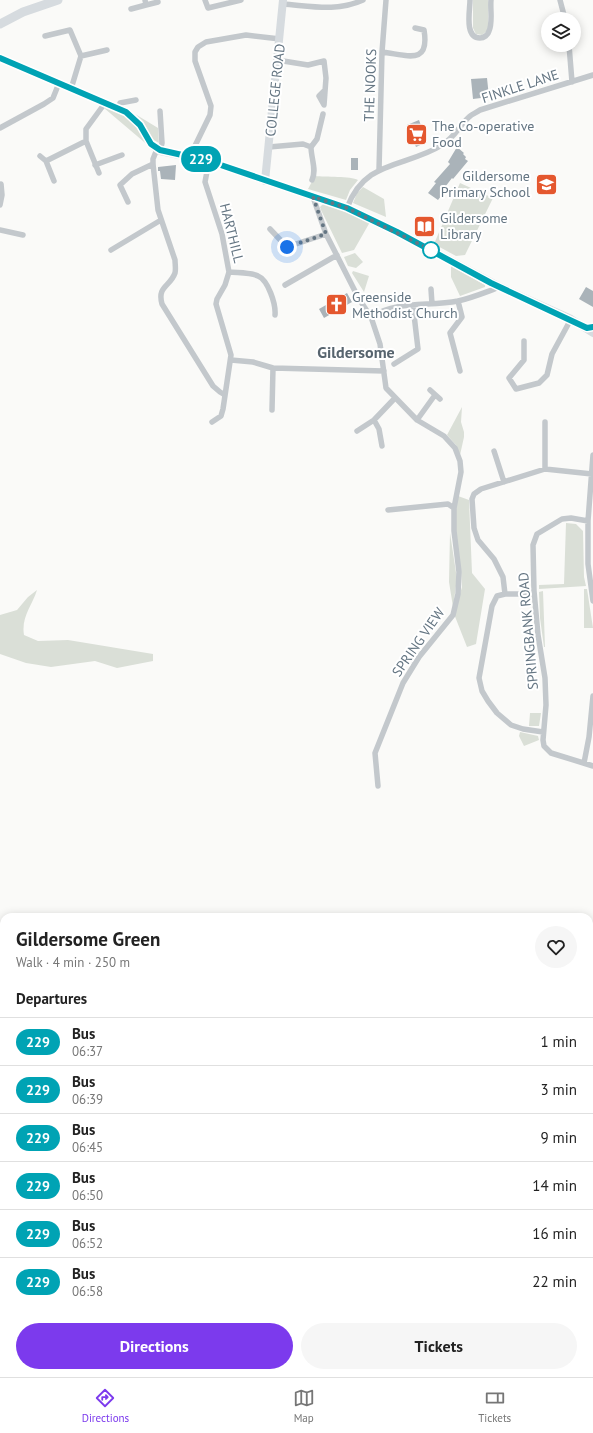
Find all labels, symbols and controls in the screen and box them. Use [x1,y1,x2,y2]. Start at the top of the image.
map controls [541,12,581,52]
button: layers [541,12,581,52]
street label: COLLEGE ROAD [261,43,289,137]
street label: THE NOOKS [360,48,380,122]
street label: FINKLE LANE [479,65,561,107]
place label: The Co-operative Food [432,117,534,151]
supermarket icon: The Co-operative Food [404,121,430,147]
line badge: 229 [178,146,224,172]
text: 229 [189,150,213,168]
place label: Gildersome Primary School [441,167,530,201]
school or university icon: Gildersome Primary School [533,171,559,197]
street label: HARTHILL [216,201,248,265]
place label: Gildersome Library [440,209,508,243]
library icon: Gildersome Library [411,213,437,239]
your location [277,237,297,257]
unlabelled marker [422,241,440,259]
place label: Greenside Methodist Church [352,288,458,322]
church icon: Greenside Methodist Church [323,292,349,318]
district label: Gildersome [317,342,395,362]
street label: SPRINGBANK ROAD [514,572,542,690]
street label: SPRING VIEW [388,604,449,680]
button: heart [535,926,577,968]
text: Gildersome Green [16,927,160,951]
text: Walk · 4 min · 250 m [16,954,130,971]
text: Departures [16,989,87,1008]
text: Bus [72,1024,95,1043]
text: 1 min [540,1032,577,1051]
text: 229 [26,1033,50,1051]
text: 06:37 [72,1043,103,1060]
text: Bus [72,1072,95,1091]
text: 3 min [540,1080,577,1099]
text: 229 [26,1081,50,1099]
text: 06:39 [72,1091,103,1108]
text: Bus [72,1120,95,1139]
text: 9 min [540,1128,577,1147]
text: 229 [26,1129,50,1147]
text: 06:45 [72,1139,103,1156]
text: Bus [72,1168,95,1187]
text: 14 min [532,1176,577,1195]
text: 229 [26,1177,50,1195]
text: 06:50 [72,1187,103,1204]
text: Bus [72,1216,95,1235]
text: 16 min [532,1224,577,1243]
text: 229 [26,1225,50,1243]
text: 06:52 [72,1235,103,1252]
text: Bus [72,1264,95,1283]
text: 22 min [532,1272,577,1291]
text: 229 [26,1273,50,1291]
text: 06:58 [72,1283,103,1300]
button: Directions [16,1323,293,1369]
button: Tickets [301,1323,577,1369]
tab: Directions [82,1387,129,1425]
tab: Map [293,1387,315,1425]
tab: Tickets [478,1387,511,1425]

